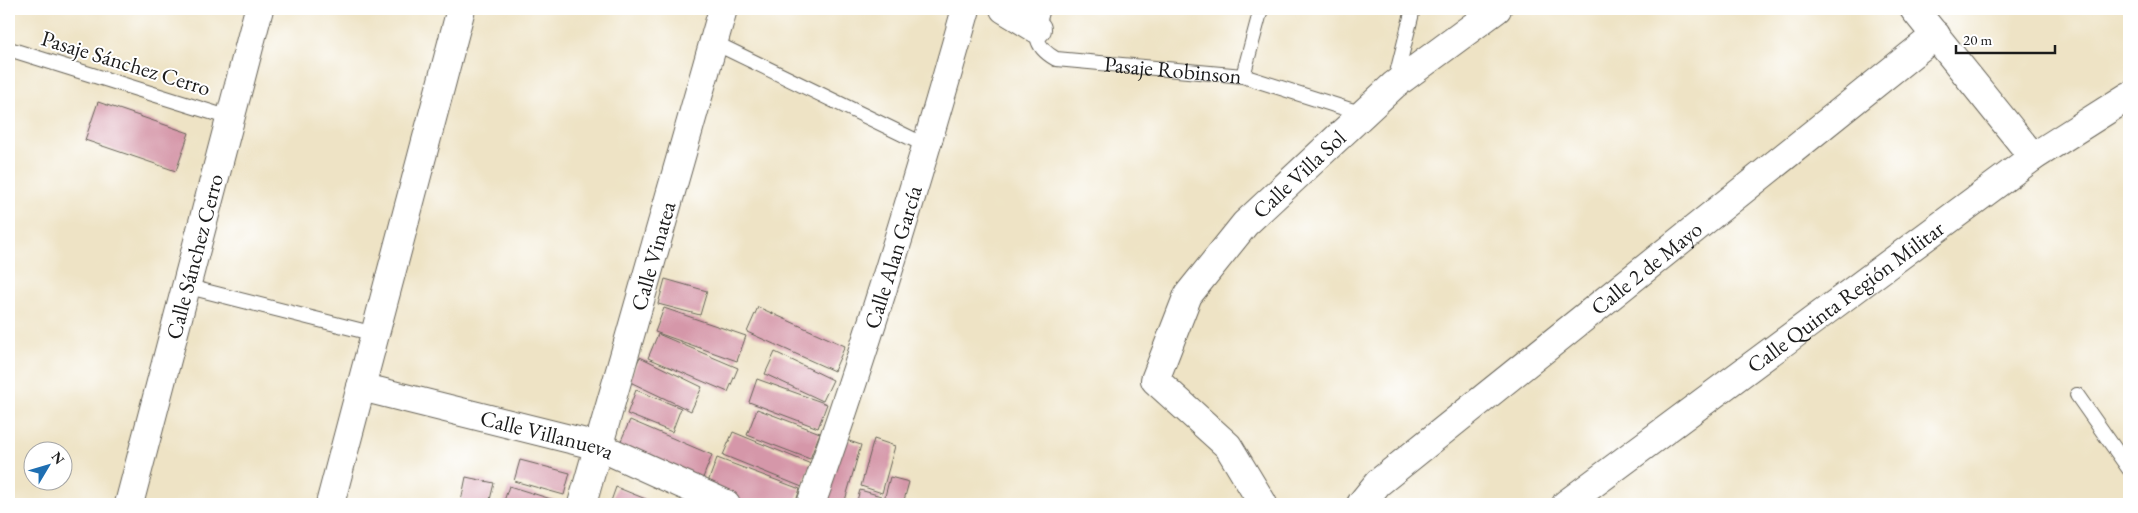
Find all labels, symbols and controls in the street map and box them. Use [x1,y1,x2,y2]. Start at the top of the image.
scale bar [1956,22,2054,54]
street label: Pasaje Sánchez Cerro [38,23,214,103]
text: 20 m [1963,30,1992,49]
street label: Pasaje Robinson [1103,49,1243,90]
street label: Calle Villa Sol [1246,123,1352,224]
street label: Calle Sánchez Cerro [158,170,230,342]
street label: Calle Alan García [857,182,928,332]
street label: Calle Vinatea [623,198,682,314]
street label: Calle Quinta Región Militar [1741,213,1950,379]
street label: Calle 2 de Mayo [1585,214,1708,321]
street label: Calle Villanueva [477,403,619,466]
north arrow [22,440,72,490]
text: N [48,448,69,469]

